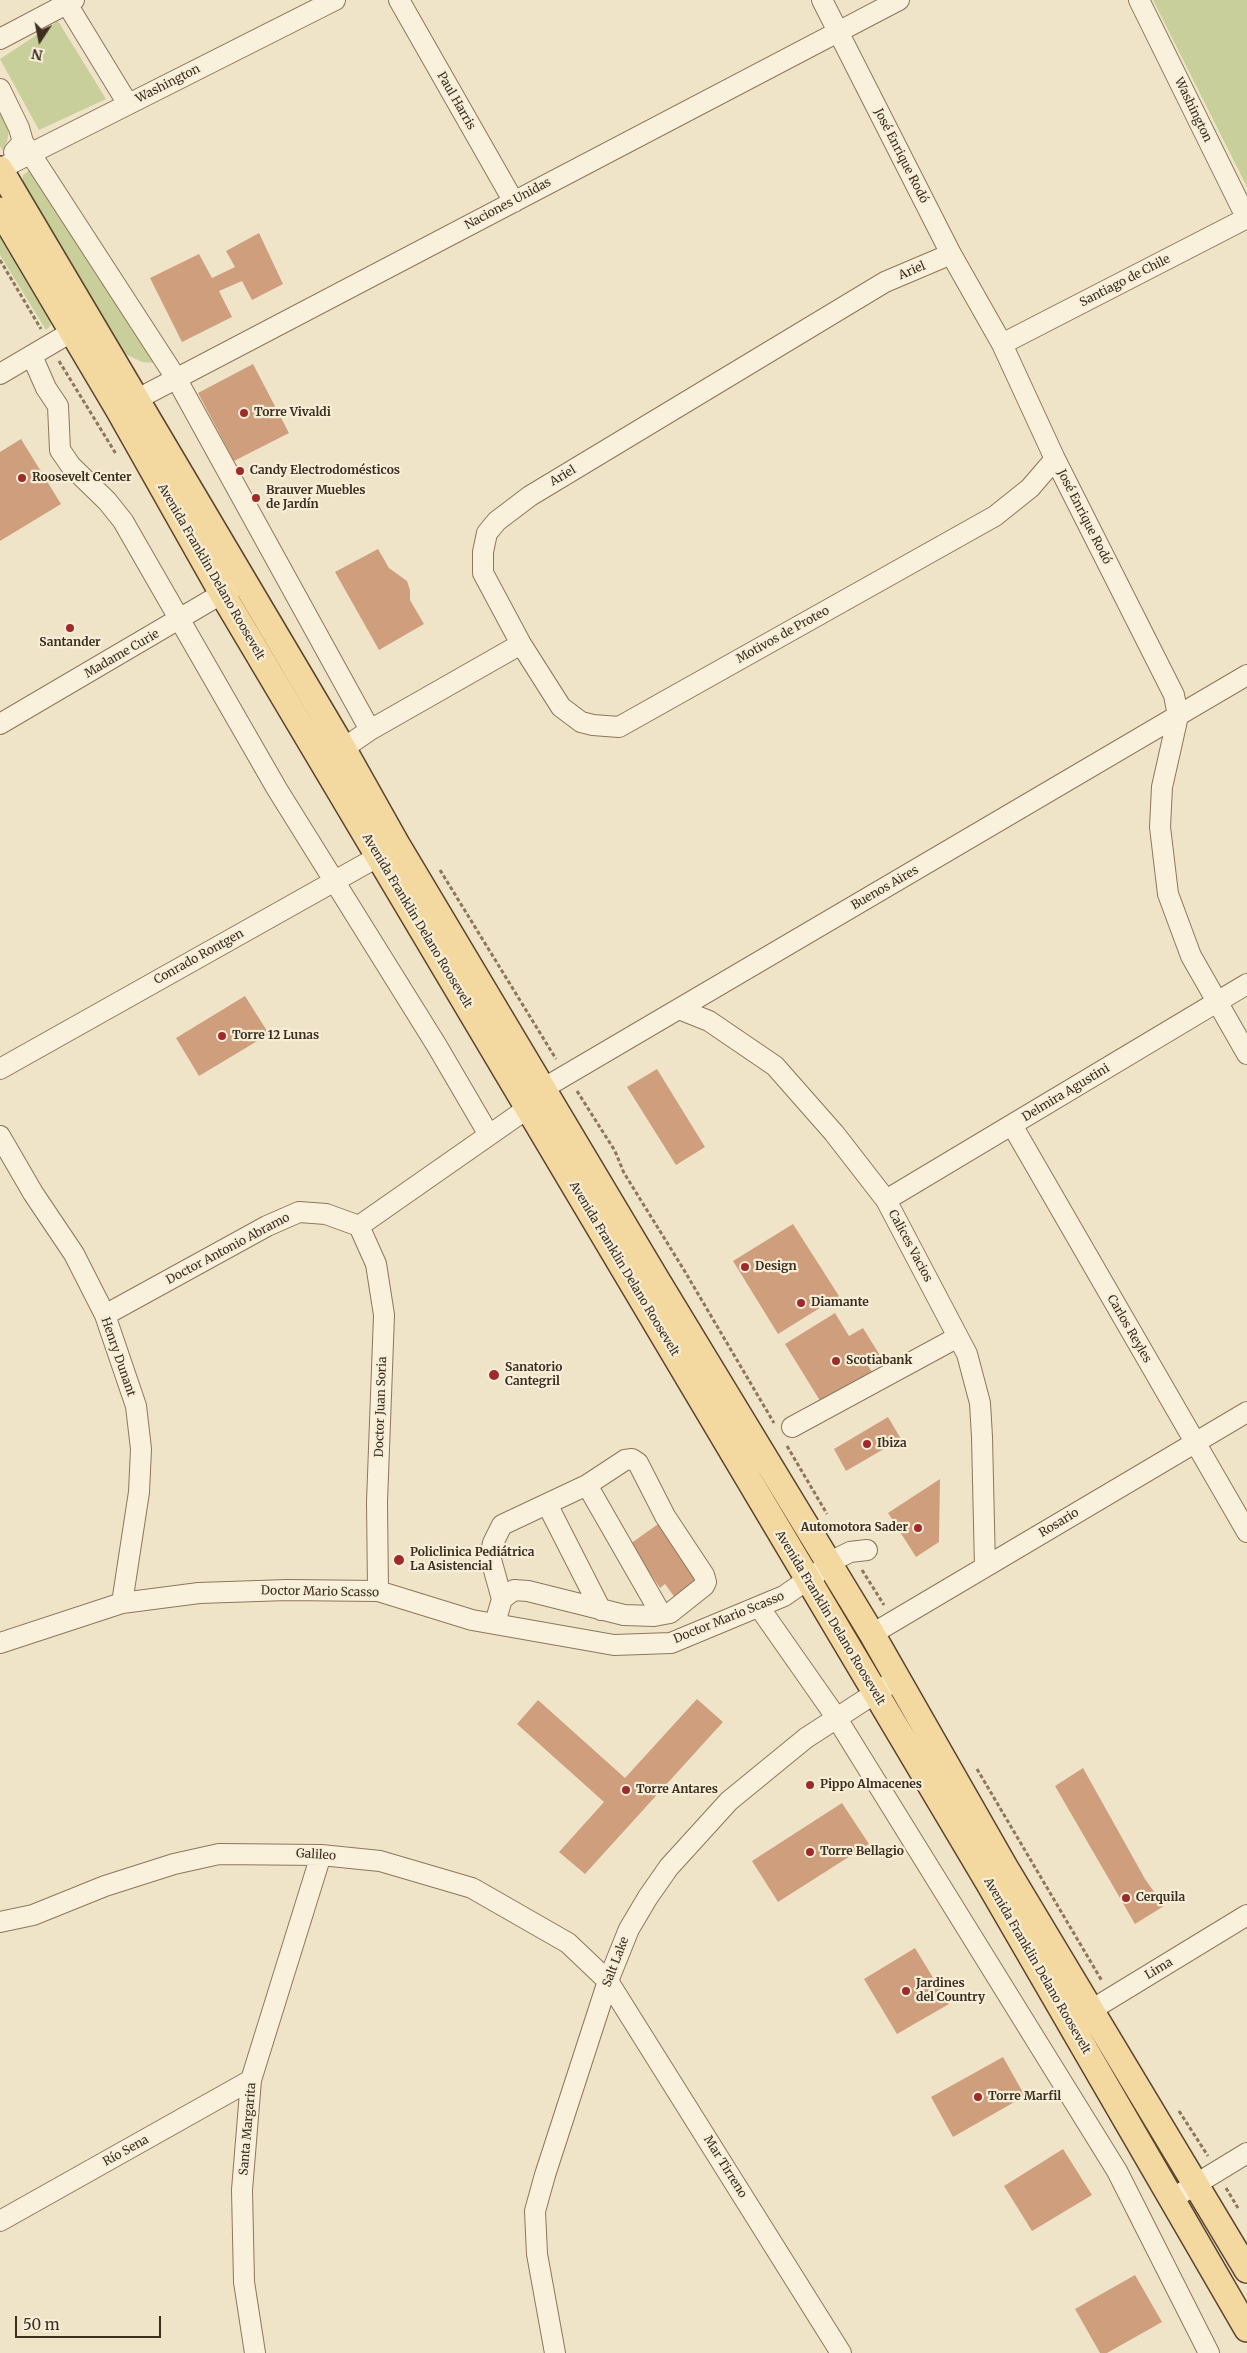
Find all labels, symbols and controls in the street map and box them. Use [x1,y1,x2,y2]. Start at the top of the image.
north arrow [15,15,65,65]
text: N [30,45,44,65]
street label: Washington [134,62,202,106]
street label: Paul Harris [434,69,478,133]
street label: Washington [1171,75,1215,145]
street label: José Enrique Rodó [871,106,931,206]
street label: Naciones Unidas [462,175,554,233]
street label: Santiago de Chile [1077,252,1173,310]
street label: Ariel [896,259,928,283]
place label: Torre Vivaldi [254,406,331,420]
marker: Torre Vivaldi [238,407,250,419]
street label: Ariel [547,463,579,489]
place label: Candy Electrodomésticos [250,464,400,478]
marker: Candy Electrodomésticos [234,465,246,477]
street label: José Enrique Rodó [1054,467,1114,567]
place label: Roosevelt Center [32,471,132,485]
marker: Roosevelt Center [16,472,28,484]
street label: Avenida Franklin Delano Roosevelt [154,481,268,663]
place label: Brauver Muebles de Jardín [266,484,366,512]
marker: Brauver Muebles de Jardín [250,492,262,504]
street label: Motivos de Proteo [734,604,832,666]
marker: Santander [64,622,76,634]
street label: Madame Curie [82,627,162,681]
place label: Santander [39,636,101,650]
street label: Avenida Franklin Delano Roosevelt [359,831,475,1011]
street label: Buenos Aires [849,863,921,913]
street label: Conrado Rontgen [152,926,246,988]
place label: Torre 12 Lunas [232,1029,319,1043]
marker: Torre 12 Lunas [216,1030,228,1042]
street label: Delmira Agustini [1020,1061,1112,1125]
street label: Avenida Franklin Delano Roosevelt [566,1179,682,1359]
street label: Calices Vacios [885,1207,935,1285]
street label: Doctor Antonio Abramo [164,1210,292,1288]
place label: Design [755,1260,797,1274]
marker: Design [739,1261,751,1273]
street label: Carlos Reyles [1104,1292,1154,1366]
place label: Diamante [811,1296,869,1310]
marker: Diamante [795,1297,807,1309]
street label: Henry Dunant [98,1316,138,1398]
place label: Scotiabank [846,1354,912,1368]
marker: Scotiabank [830,1355,842,1367]
street label: Doctor Juan Soria [372,1356,390,1458]
place label: Sanatorio Cantegril [505,1361,562,1389]
marker: Sanatorio Cantegril [487,1368,501,1382]
place label: Ibiza [877,1437,907,1451]
marker: Ibiza [861,1438,873,1450]
street label: Rosario [1036,1505,1082,1541]
place label: Automotora Sader [801,1521,908,1535]
marker: Automotora Sader [912,1522,924,1534]
street label: Avenida Franklin Delano Roosevelt [772,1528,888,1708]
place label: Policlinica Pediátrica La Asistencial [410,1546,534,1574]
marker: Policlinica Pediátrica La Asistencial [392,1553,406,1567]
street label: Doctor Mario Scasso [261,1584,379,1600]
street label: Doctor Mario Scasso [671,1589,787,1647]
place label: Pippo Almacenes [820,1778,922,1792]
marker: Pippo Almacenes [804,1779,816,1791]
place label: Torre Antares [636,1783,718,1797]
marker: Torre Antares [620,1784,632,1796]
place label: Torre Bellagio [820,1845,904,1859]
street label: Galileo [296,1846,336,1864]
marker: Torre Bellagio [804,1846,816,1858]
street label: Avenida Franklin Delano Roosevelt [980,1875,1094,2057]
place label: Cerquila [1136,1891,1185,1905]
marker: Cerquila [1120,1892,1132,1904]
street label: Salt Lake [600,1935,632,1989]
street label: Lima [1143,1955,1175,1983]
place label: Jardines del Country [916,1977,985,2005]
marker: Jardines del Country [900,1985,912,1997]
street label: Santa Margarita [237,2082,259,2176]
place label: Torre Marfil [988,2090,1061,2104]
marker: Torre Marfil [972,2091,984,2103]
street label: Río Sena [101,2133,151,2169]
street label: Mar Tirreno [700,2133,750,2201]
scale bar [18,2306,164,2338]
text: 50 m [23,2315,60,2334]

